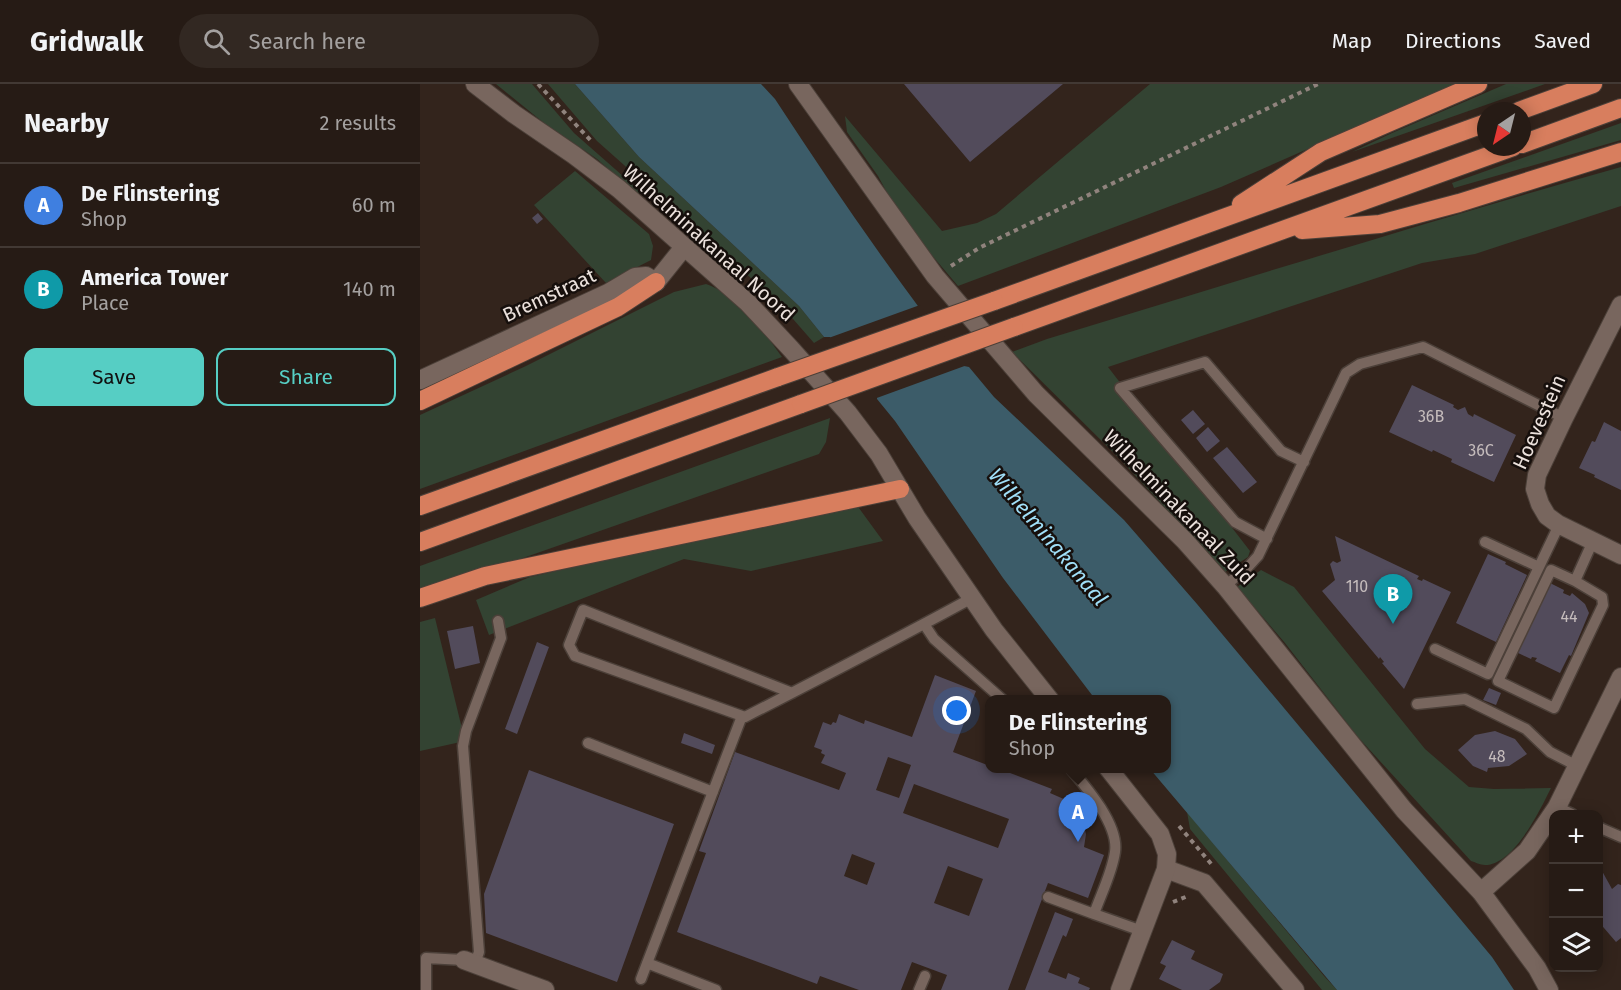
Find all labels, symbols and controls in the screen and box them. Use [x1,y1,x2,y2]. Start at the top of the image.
search box [179,14,599,68]
text: Gridwalk [30,25,143,58]
icon: search [200,25,233,58]
text: Search here [248,28,366,55]
text: Map [1332,28,1372,54]
text: Directions [1405,28,1501,54]
text: Saved [1534,28,1591,54]
north arrow [1477,102,1531,156]
text: Nearby [24,108,109,139]
text: 2 results [319,111,396,135]
street label: Wilhelminakanaal Noord [618,159,800,327]
text: De Flinstering [81,180,219,207]
text: A [38,193,49,217]
text: 60 m [352,193,396,217]
text: Shop [81,207,127,231]
street label: Bremstraat [499,263,600,327]
text: America Tower [81,264,228,291]
text: B [37,277,50,301]
text: 140 m [343,277,396,301]
text: Place [81,291,129,315]
button: Save [24,348,204,406]
button: Share [216,348,396,406]
street label: Hoevestein [1507,371,1571,473]
house number: 36B [1418,407,1444,426]
street label: Wilhelminakanaal Zuid [1099,424,1259,590]
house number: 36C [1468,441,1494,460]
water label: Wilhelminakanaal [983,463,1113,611]
pin: B [1374,574,1412,624]
house number: 110 [1346,577,1368,596]
house number: 44 [1560,607,1578,626]
popup [985,695,1171,773]
your location [942,696,971,725]
text: De Flinstering [1009,709,1147,736]
text: Shop [1009,736,1055,760]
house number: 48 [1488,747,1506,766]
pin: A [1058,792,1098,842]
map controls [1549,810,1603,972]
button: + [1549,810,1603,864]
button: − [1549,864,1603,918]
button: layers [1549,918,1603,972]

